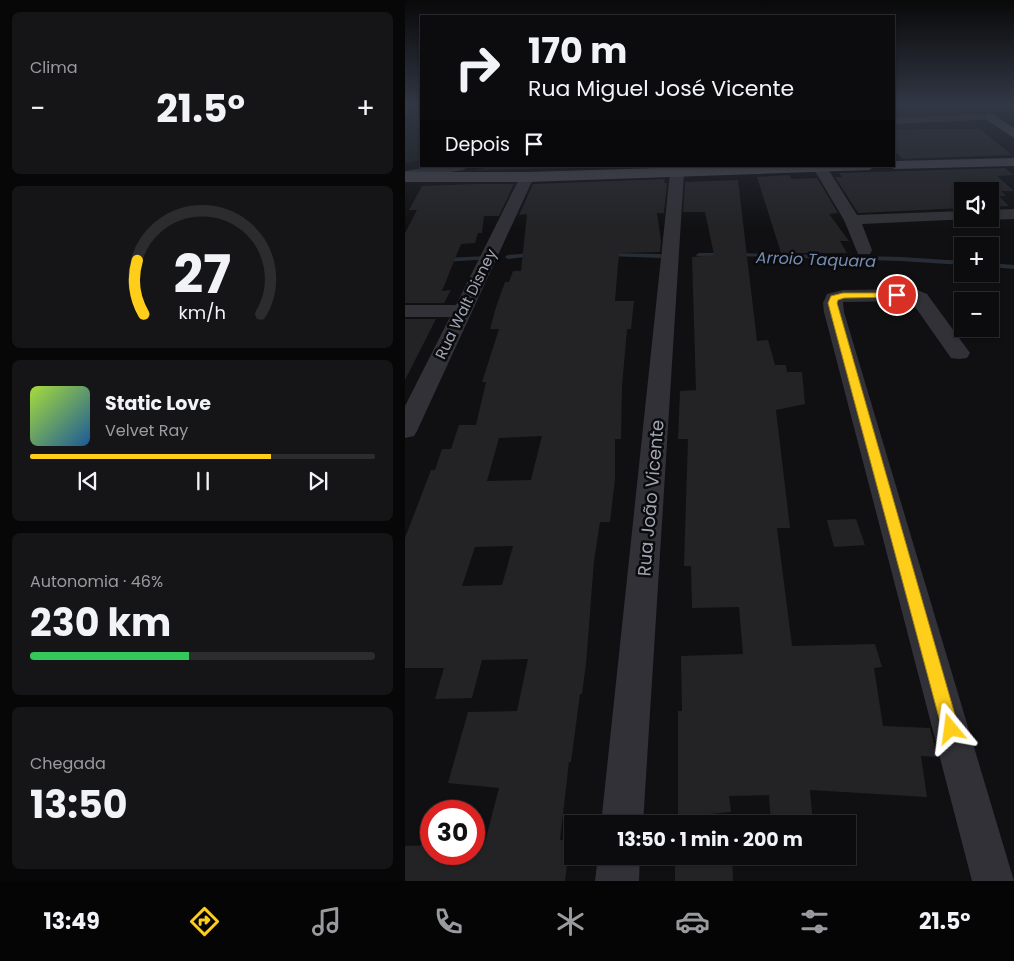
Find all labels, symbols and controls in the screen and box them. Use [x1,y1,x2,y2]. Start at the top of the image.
text: 170 m [528,26,627,75]
icon: right [445,35,510,100]
text: Clima [30,56,78,79]
text: Rua Miguel José Vicente [528,73,794,104]
text: 21.5° [156,82,245,135]
text: − [30,89,45,128]
text: + [356,89,375,128]
icon: arrive [520,130,548,158]
text: Depois [445,131,510,158]
map controls [954,182,999,337]
button: sound [954,182,999,227]
button: + [954,237,999,282]
text: 27 [174,238,231,311]
street label: Rua Walt Disney [430,245,502,362]
water label: Arroio Taquara [755,246,877,273]
pin [876,274,918,316]
icon: arrive [883,281,911,309]
button: − [954,292,999,337]
text: km/h [179,300,226,325]
text: Static Love [105,390,211,417]
text: Velvet Ray [105,419,188,442]
street label: Rua João Vicente [631,419,670,577]
icon: previous [74,467,102,495]
icon: pause [189,467,217,495]
icon: next [304,467,332,495]
text: Autonomia · 46% [30,570,163,593]
text: 230 km [30,596,171,649]
position arrow [924,702,976,754]
text: Chegada [30,752,106,775]
text: 13:50 [30,778,128,831]
speed limit sign: 30 [420,800,485,865]
text: 13:50 · 1 min · 200 m [617,826,803,853]
icon: directions [187,904,222,939]
icon: music [309,904,344,939]
icon: phone [431,904,466,939]
icon: climate [553,904,588,939]
icon: car [675,904,710,939]
icon: filters [797,904,832,939]
text: 13:49 [44,906,100,937]
text: 21.5° [919,906,970,937]

